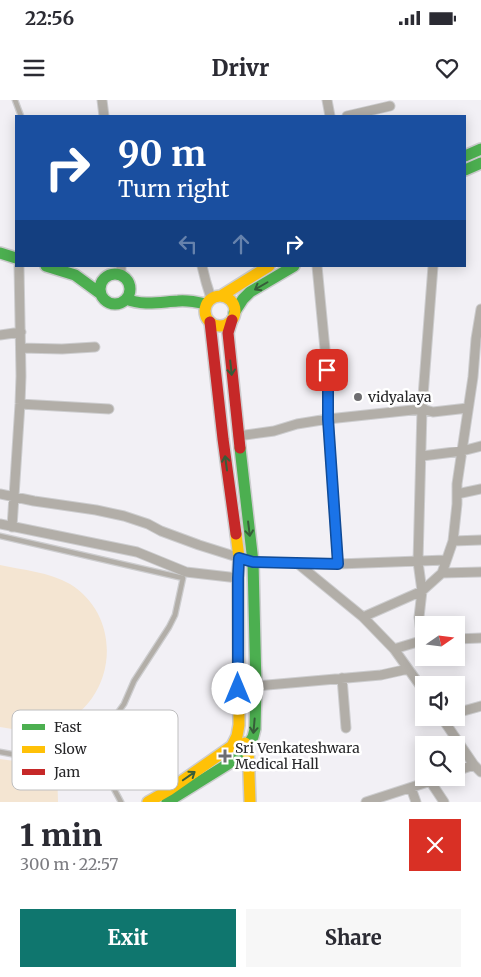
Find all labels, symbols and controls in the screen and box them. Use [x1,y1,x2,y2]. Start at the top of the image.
text: 22:56 [25,6,74,30]
icon: menu [20,54,48,82]
text: Drivr [212,54,269,82]
icon: heart [433,54,461,82]
text: 90 m [118,132,206,176]
icon: right [35,135,100,200]
text: Turn right [118,175,229,203]
icon: left [174,230,202,258]
icon: ahead [227,230,255,258]
icon: right [280,230,308,258]
one-way arrow [255,281,269,291]
pin [306,349,348,391]
icon: arrive [313,356,341,384]
one-way arrow [227,359,236,375]
place label: vidyalaya [367,388,432,406]
marker: vidyalaya [352,391,364,403]
one-way arrow [221,455,231,471]
one-way arrow [244,521,254,537]
north arrow [415,616,465,666]
map controls [415,616,465,786]
position arrow [211,662,263,714]
button: sound [415,676,465,726]
legend [12,710,178,790]
text: Fast [54,718,82,736]
one-way arrow [249,718,259,734]
button: search [415,736,465,786]
place label: Sri Venkateshwara Medical Hall [235,739,360,773]
text: Slow [54,740,87,758]
marker: Sri Venkateshwara Medical Hall [219,750,231,762]
text: Jam [53,763,80,781]
one-way arrow [182,771,196,781]
text: 1 min [20,816,102,854]
button: close [409,819,461,871]
text: 300 m · 22:57 [20,854,119,874]
button: Exit [20,909,236,967]
button: Share [246,909,461,967]

